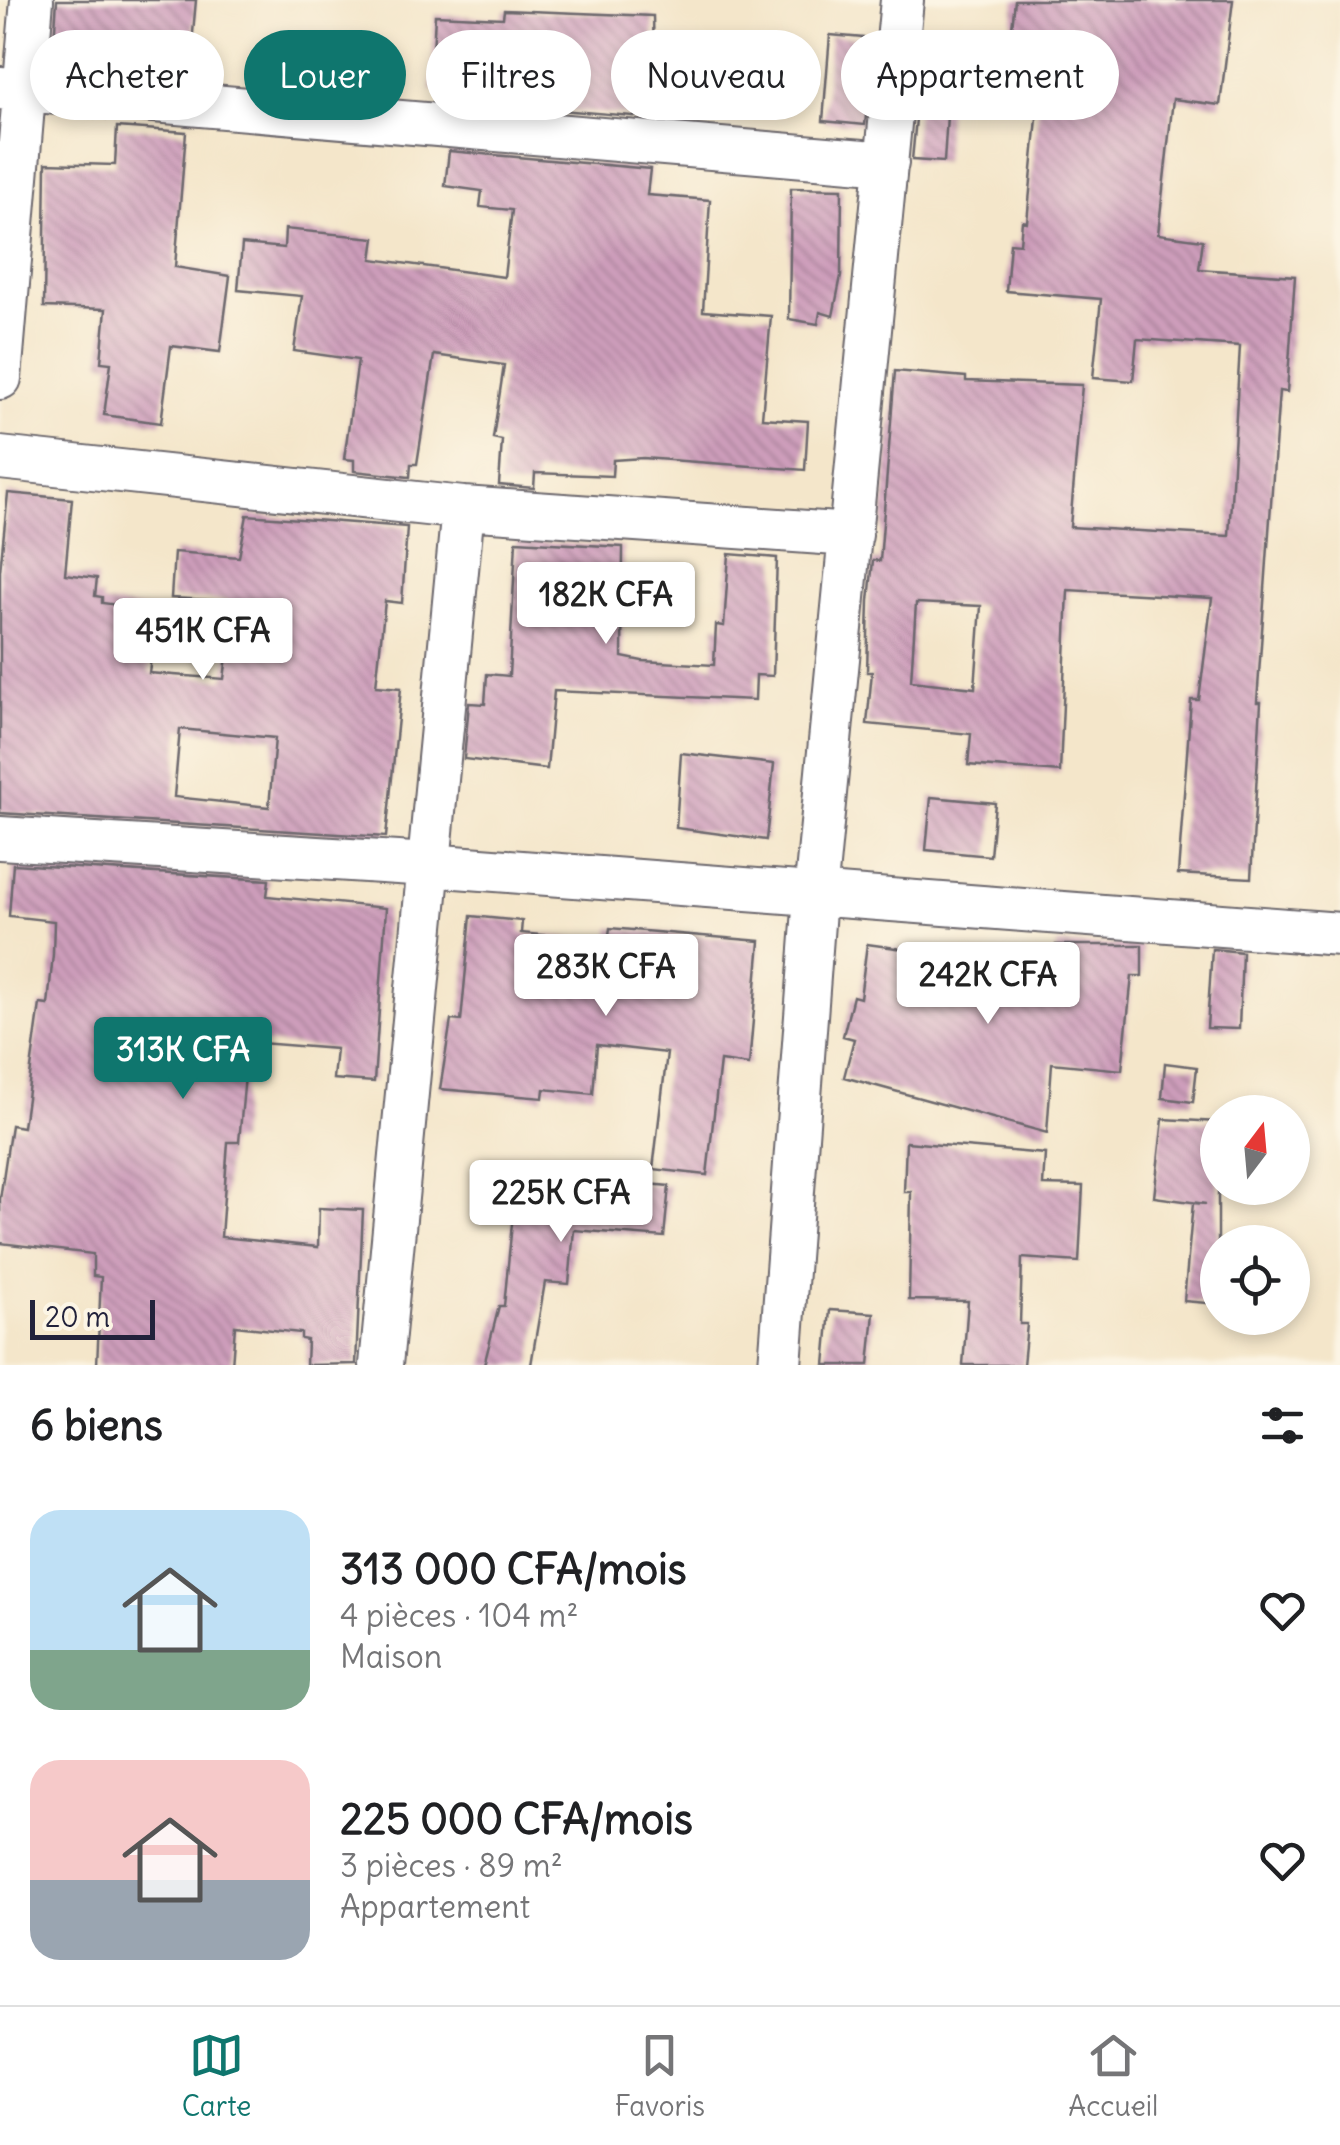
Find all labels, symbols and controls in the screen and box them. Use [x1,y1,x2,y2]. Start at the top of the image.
chip: Acheter [30,30,224,120]
chip: Louer [244,30,406,120]
chip: Filtres [426,30,591,120]
chip: Nouveau [611,30,821,120]
chip: Appartement [841,30,1119,120]
pin: 182K CFA [503,562,709,647]
text: 182K CFA [539,574,673,615]
pin: 451K CFA [100,598,306,683]
text: 451K CFA [135,610,271,651]
pin: 283K CFA [503,934,709,1019]
pin: 242K CFA [885,942,1091,1027]
text: 283K CFA [536,946,676,987]
text: 242K CFA [919,954,1057,995]
pin: 313K CFA [80,1017,286,1102]
text: 313K CFA [116,1029,250,1070]
north arrow [1200,1095,1310,1205]
map controls [1200,1095,1310,1335]
pin: 225K CFA [458,1160,664,1245]
text: 225K CFA [492,1172,630,1213]
button: locate [1200,1225,1310,1335]
scale bar [30,1295,155,1340]
text: 20 m [45,1299,110,1335]
icon: filters [1255,1398,1310,1453]
text: 6 biens [30,1399,163,1451]
text: 313 000 CFA/mois [340,1543,687,1595]
icon: home [110,1550,230,1670]
icon: heart [1255,1583,1310,1638]
text: 4 pièces · 104 m² [340,1595,579,1636]
text: Maison [340,1636,442,1677]
text: 225 000 CFA/mois [340,1793,693,1845]
icon: home [110,1800,230,1920]
icon: heart [1255,1833,1310,1888]
text: 3 pièces · 89 m² [340,1845,563,1886]
text: Appartement [340,1886,530,1927]
tab: Carte [182,2028,251,2124]
tab: Favoris [615,2028,705,2124]
tab: Accueil [1068,2028,1158,2124]

